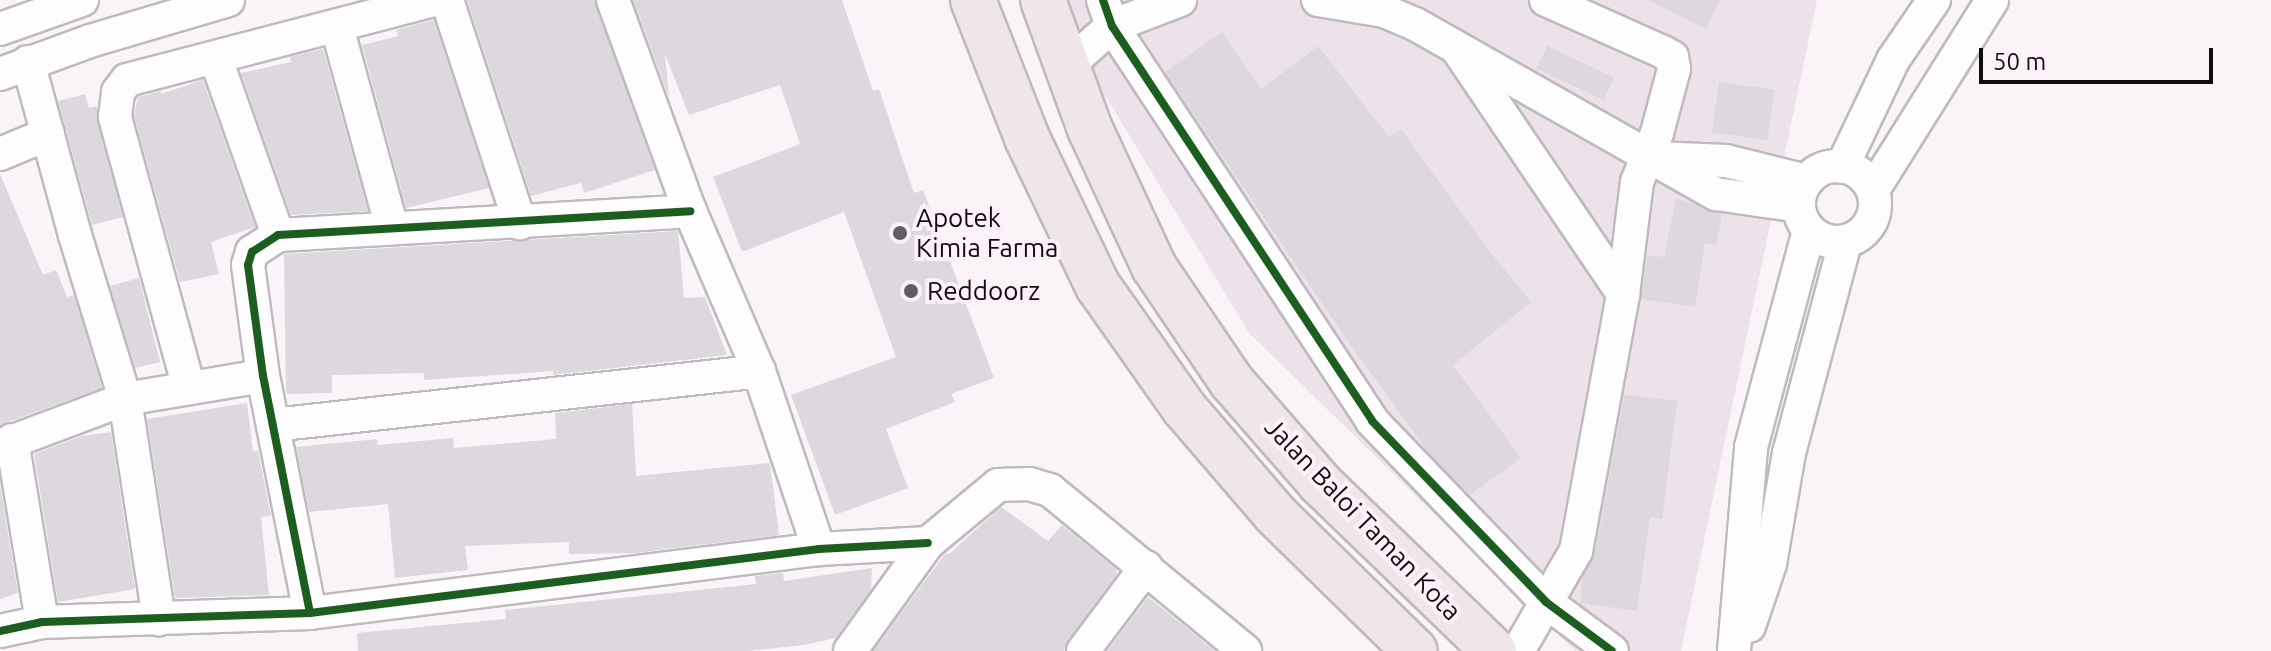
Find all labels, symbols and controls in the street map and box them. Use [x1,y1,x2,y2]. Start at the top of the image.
scale bar [1983,32,2217,82]
text: 50 m [1993,48,2046,75]
place label: Apotek Kimia Farma [916,202,1058,264]
marker: Apotek Kimia Farma [891,224,909,242]
place label: Reddoorz [927,275,1040,307]
marker: Reddoorz [902,282,920,300]
street label: Jalan Baloi Taman Kota [1258,411,1468,627]

